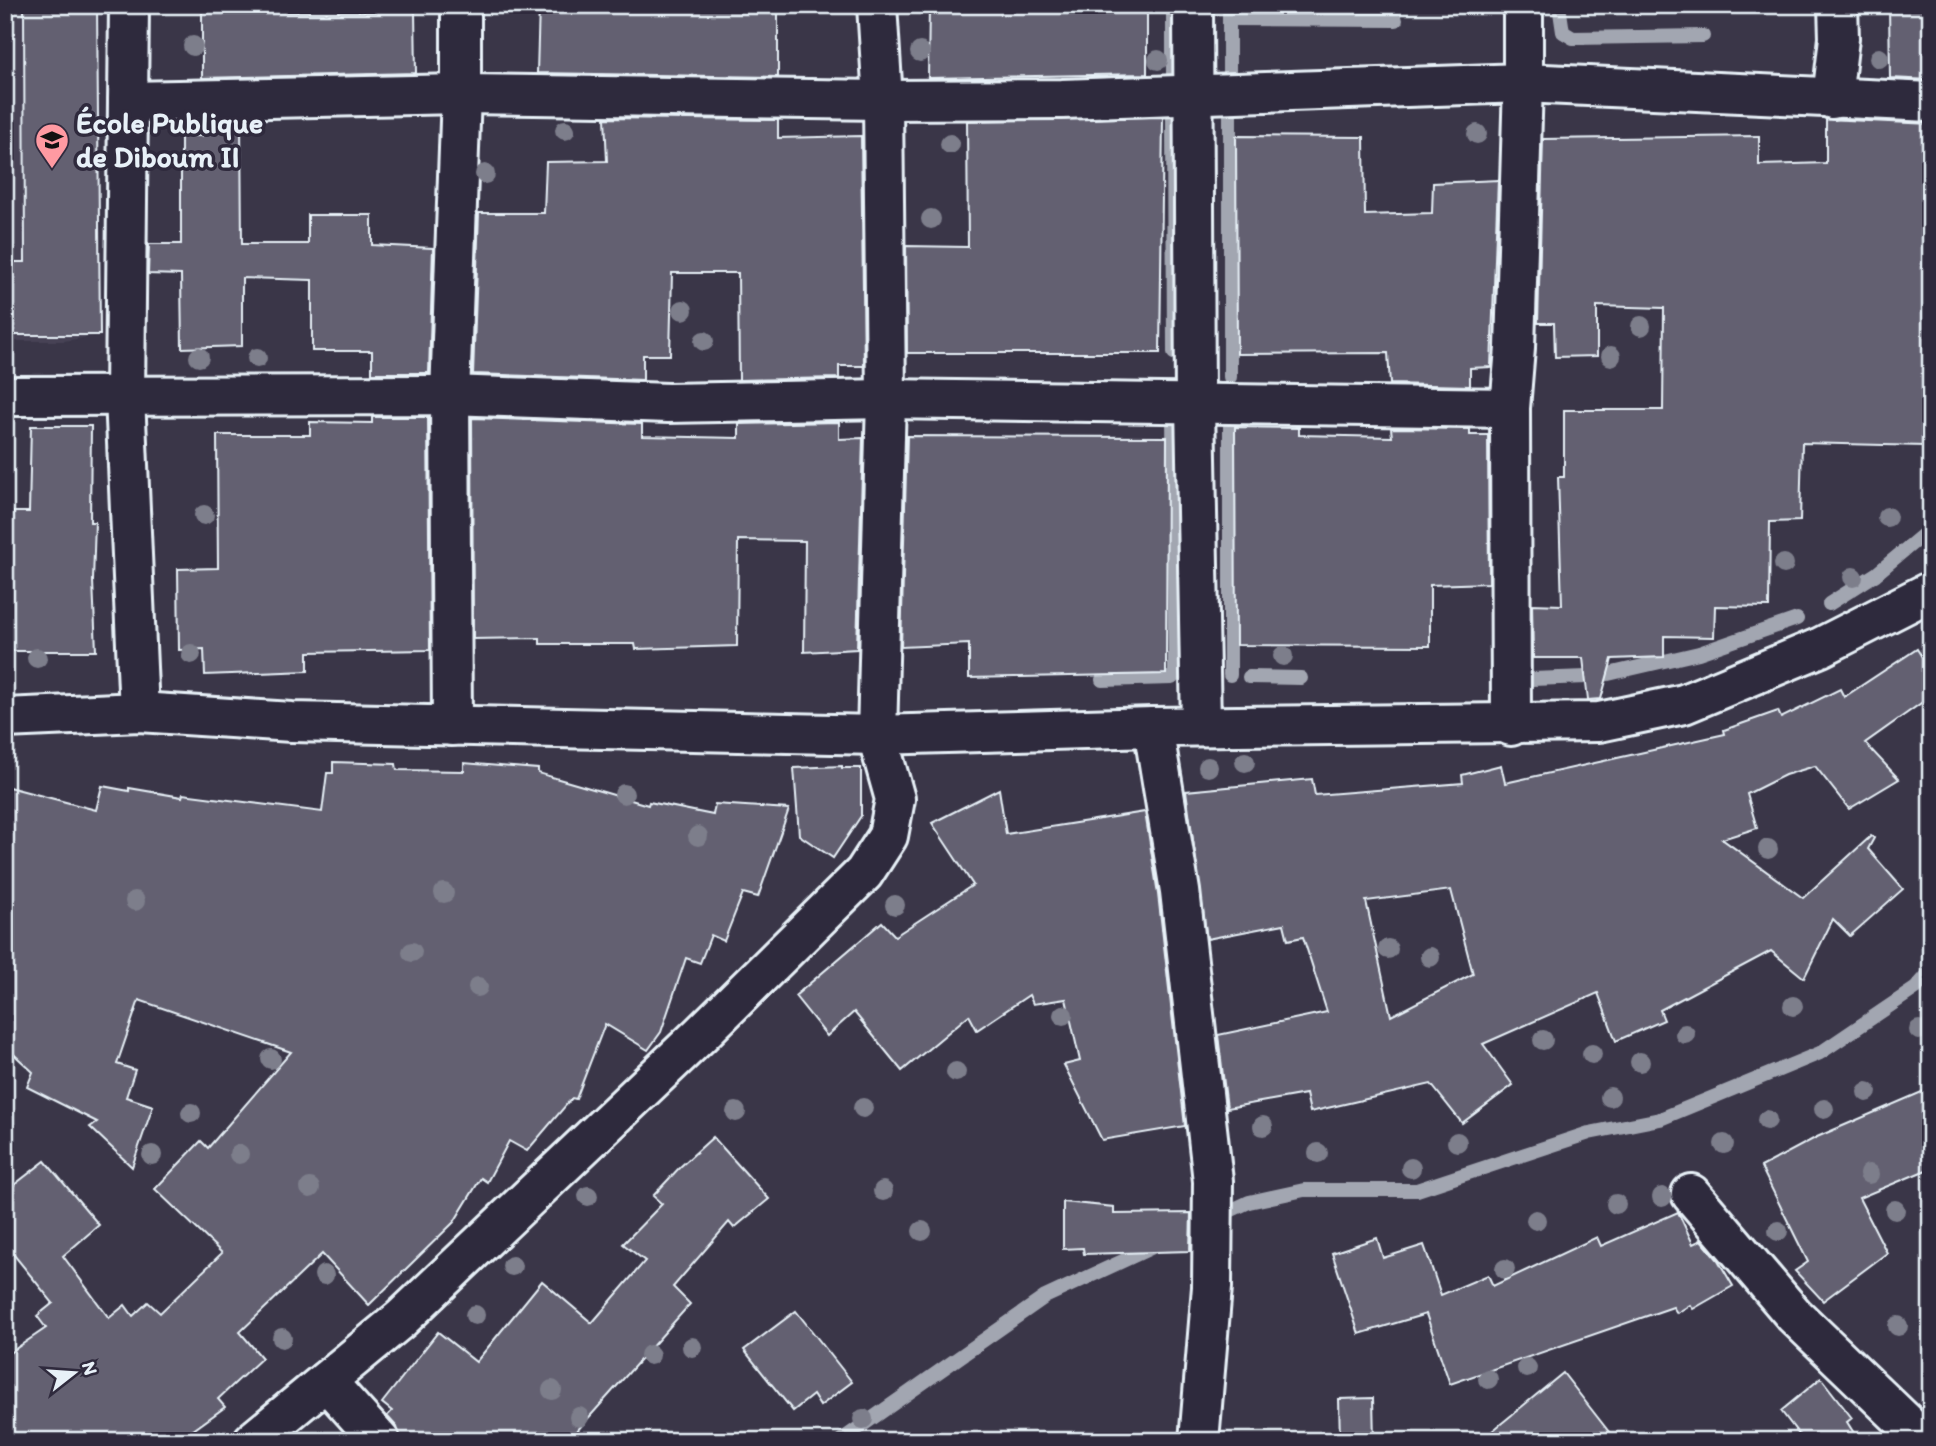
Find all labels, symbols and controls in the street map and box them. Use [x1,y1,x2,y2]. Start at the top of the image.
place label: École Publique de Diboum II [76,104,263,175]
school or university icon: École Publique de Diboum II [33,121,71,170]
north arrow [38,1338,108,1408]
text: N [77,1359,103,1378]

